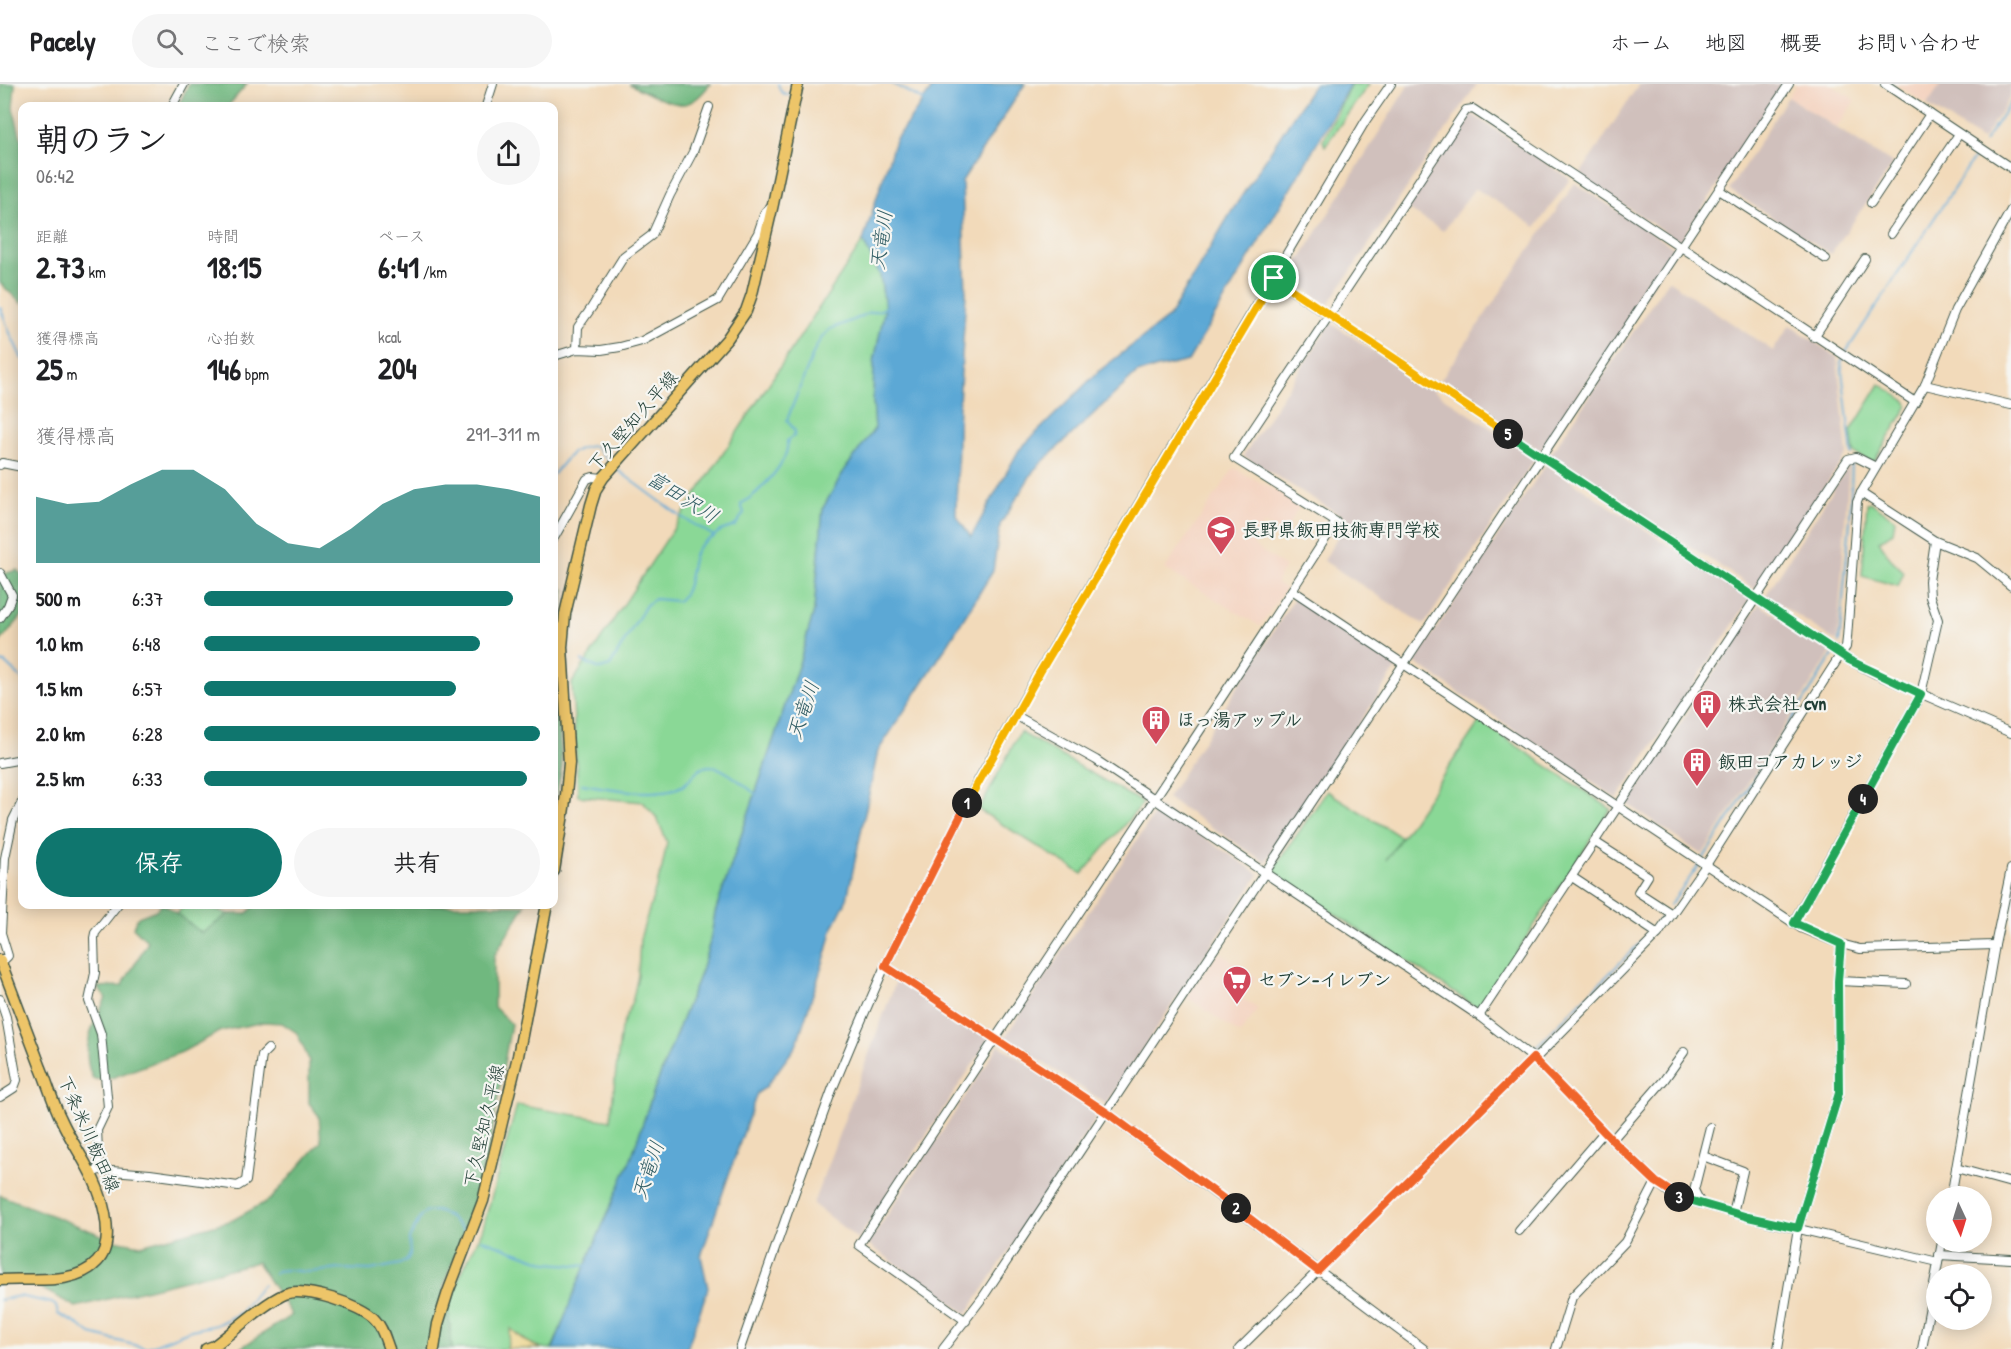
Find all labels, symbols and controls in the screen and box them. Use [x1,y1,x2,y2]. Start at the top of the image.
search box [132,14,552,68]
text: Pacely [30,22,96,60]
icon: search [153,25,186,58]
text: ここで検索 [201,28,311,58]
text: ホーム [1610,28,1672,57]
text: 地図 [1705,28,1747,57]
text: 概要 [1780,28,1822,57]
text: お問い合わせ [1855,28,1981,57]
text: 朝のラン [36,117,168,161]
button: share [477,122,540,185]
text: 06:42 [36,162,74,189]
water label: 天竜川 [863,208,898,272]
text: 距離 [36,225,68,247]
text: 時間 [207,225,239,247]
text: ペース [378,225,425,247]
text: 2.73 [36,247,85,287]
text: 18:15 [207,247,261,287]
text: 6:41 [378,247,419,287]
pin [1248,252,1299,303]
text: km [85,261,106,283]
text: /km [419,261,447,283]
icon: arrive [1257,261,1290,294]
text: kcal [378,326,401,348]
text: 獲得標高 [36,327,100,349]
text: 心拍数 [207,327,255,349]
text: 204 [378,348,417,388]
text: 25 [36,349,63,389]
text: 146 [207,349,241,389]
text: m [63,363,77,385]
text: bpm [241,363,269,385]
street label: 下久堅知久平線 [582,365,683,476]
pin: 5 [1493,419,1523,449]
text: 291–311 m [466,420,540,447]
text: 獲得標高 [36,422,116,449]
text: 5 [1505,423,1511,445]
water label: 富田沢川 [642,464,724,529]
school or university icon: 長野県飯田技術専門学校 [1205,514,1237,556]
place label: 長野県飯田技術専門学校 [1242,517,1440,542]
text: 500 m [36,585,81,612]
text: 6:37 [132,585,163,612]
text: 1.0 km [36,630,83,657]
text: 6:48 [132,630,161,657]
text: 1.5 km [36,675,83,702]
text: 6:57 [132,675,163,702]
water label: 天竜川 [780,677,825,743]
building icon: 株式会社 cvn [1691,688,1723,730]
place label: 株式会社 cvn [1728,691,1826,716]
building icon: ほっ湯アップル [1140,704,1172,746]
place label: ほっ湯アップル [1177,707,1302,732]
text: 2.0 km [36,720,85,747]
text: 6:28 [132,720,163,747]
building icon: 飯田コアカレッジ [1681,746,1713,788]
place label: 飯田コアカレッジ [1718,749,1862,774]
text: 2.5 km [36,765,85,792]
text: 6:33 [132,765,163,792]
pin: 4 [1848,784,1878,814]
pin: 1 [952,788,982,818]
text: 4 [1860,788,1866,810]
text: 1 [964,792,970,814]
button: 保存 [36,828,282,897]
button: 共有 [294,828,540,897]
supermarket icon: セブン-イレブン [1221,964,1253,1006]
place label: セブン-イレブン [1258,967,1391,992]
street label: 下久堅知久平線 [457,1062,510,1190]
street label: 下条米川飯田線 [52,1071,127,1196]
water label: 天竜川 [625,1137,670,1203]
pin: 3 [1664,1182,1694,1212]
text: 3 [1675,1186,1683,1208]
north arrow [1926,1186,1992,1252]
map controls [1926,1186,1992,1330]
pin: 2 [1221,1193,1251,1223]
text: 2 [1232,1197,1240,1219]
button: locate [1926,1264,1992,1330]

